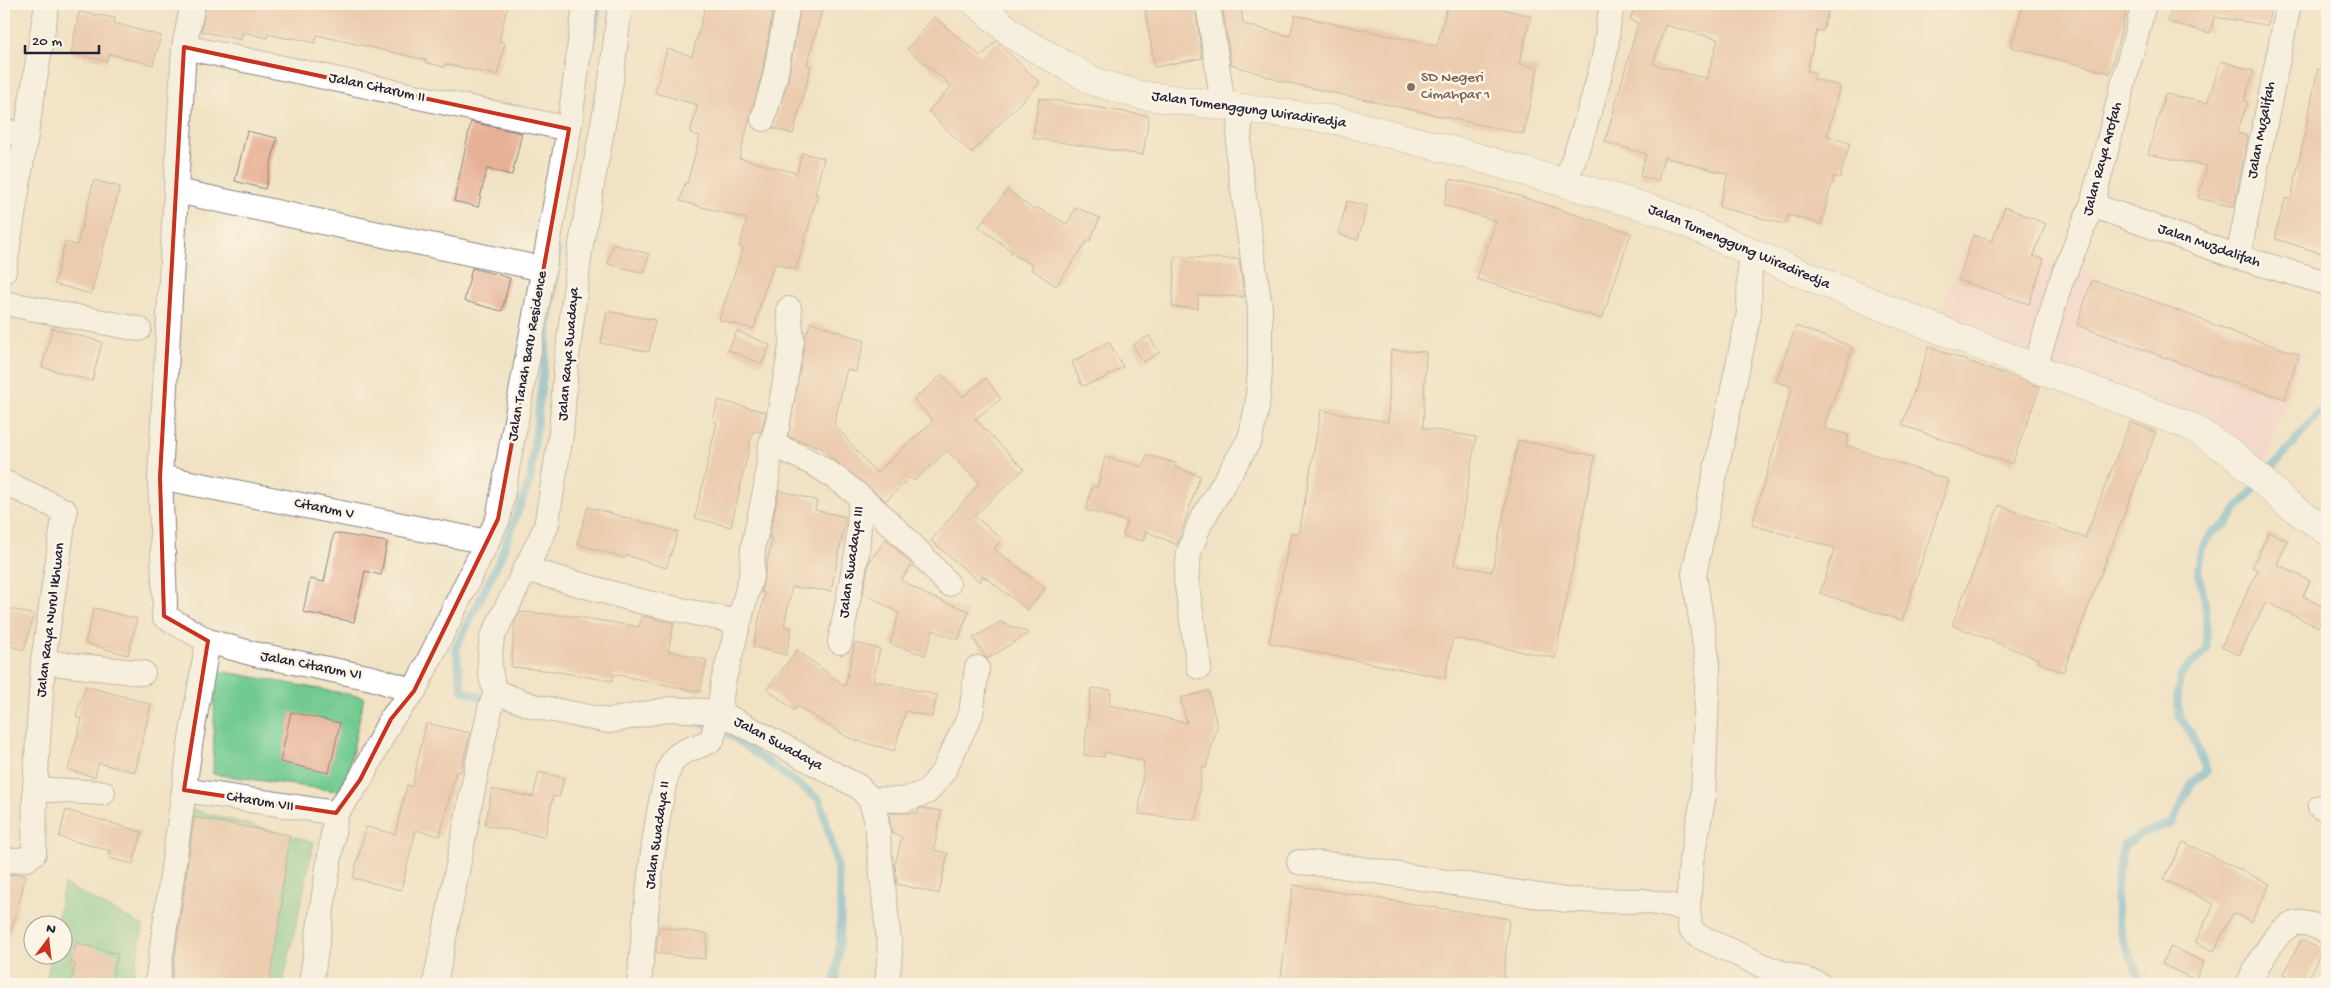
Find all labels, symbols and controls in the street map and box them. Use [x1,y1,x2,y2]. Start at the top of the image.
scale bar [25,22,99,54]
text: 20 m [32,33,62,51]
street label: Jalan Citarum II [327,69,427,107]
place label: SD Negeri Cimahpar 1 [1421,69,1490,104]
street label: Jalan Muzalifah [2244,80,2280,180]
marker: SD Negeri Cimahpar 1 [1405,81,1417,93]
street label: Jalan Tumenggung Wiradiredja [1150,87,1348,133]
street label: Jalan Raya Arofah [2079,100,2127,218]
street label: Jalan Tumenggung Wiradiredja [1645,200,1834,294]
street label: Jalan Muzdalifah [2155,220,2263,272]
street label: Jalan Tanah Baru Residence [504,269,552,443]
street label: Jalan Raya Swadaya [554,286,584,421]
street label: Citarum V [292,494,356,524]
street label: Jalan Swadaya III [835,505,869,619]
street label: Jalan Raya Nurul Ikhwan [33,542,69,698]
street label: Jalan Citarum VI [259,647,363,685]
street label: Jalan Swadaya [730,713,826,775]
street label: Jalan Swadaya II [641,780,675,890]
street label: Citarum VII [225,788,295,816]
north arrow [22,916,72,966]
text: N [44,920,57,939]

